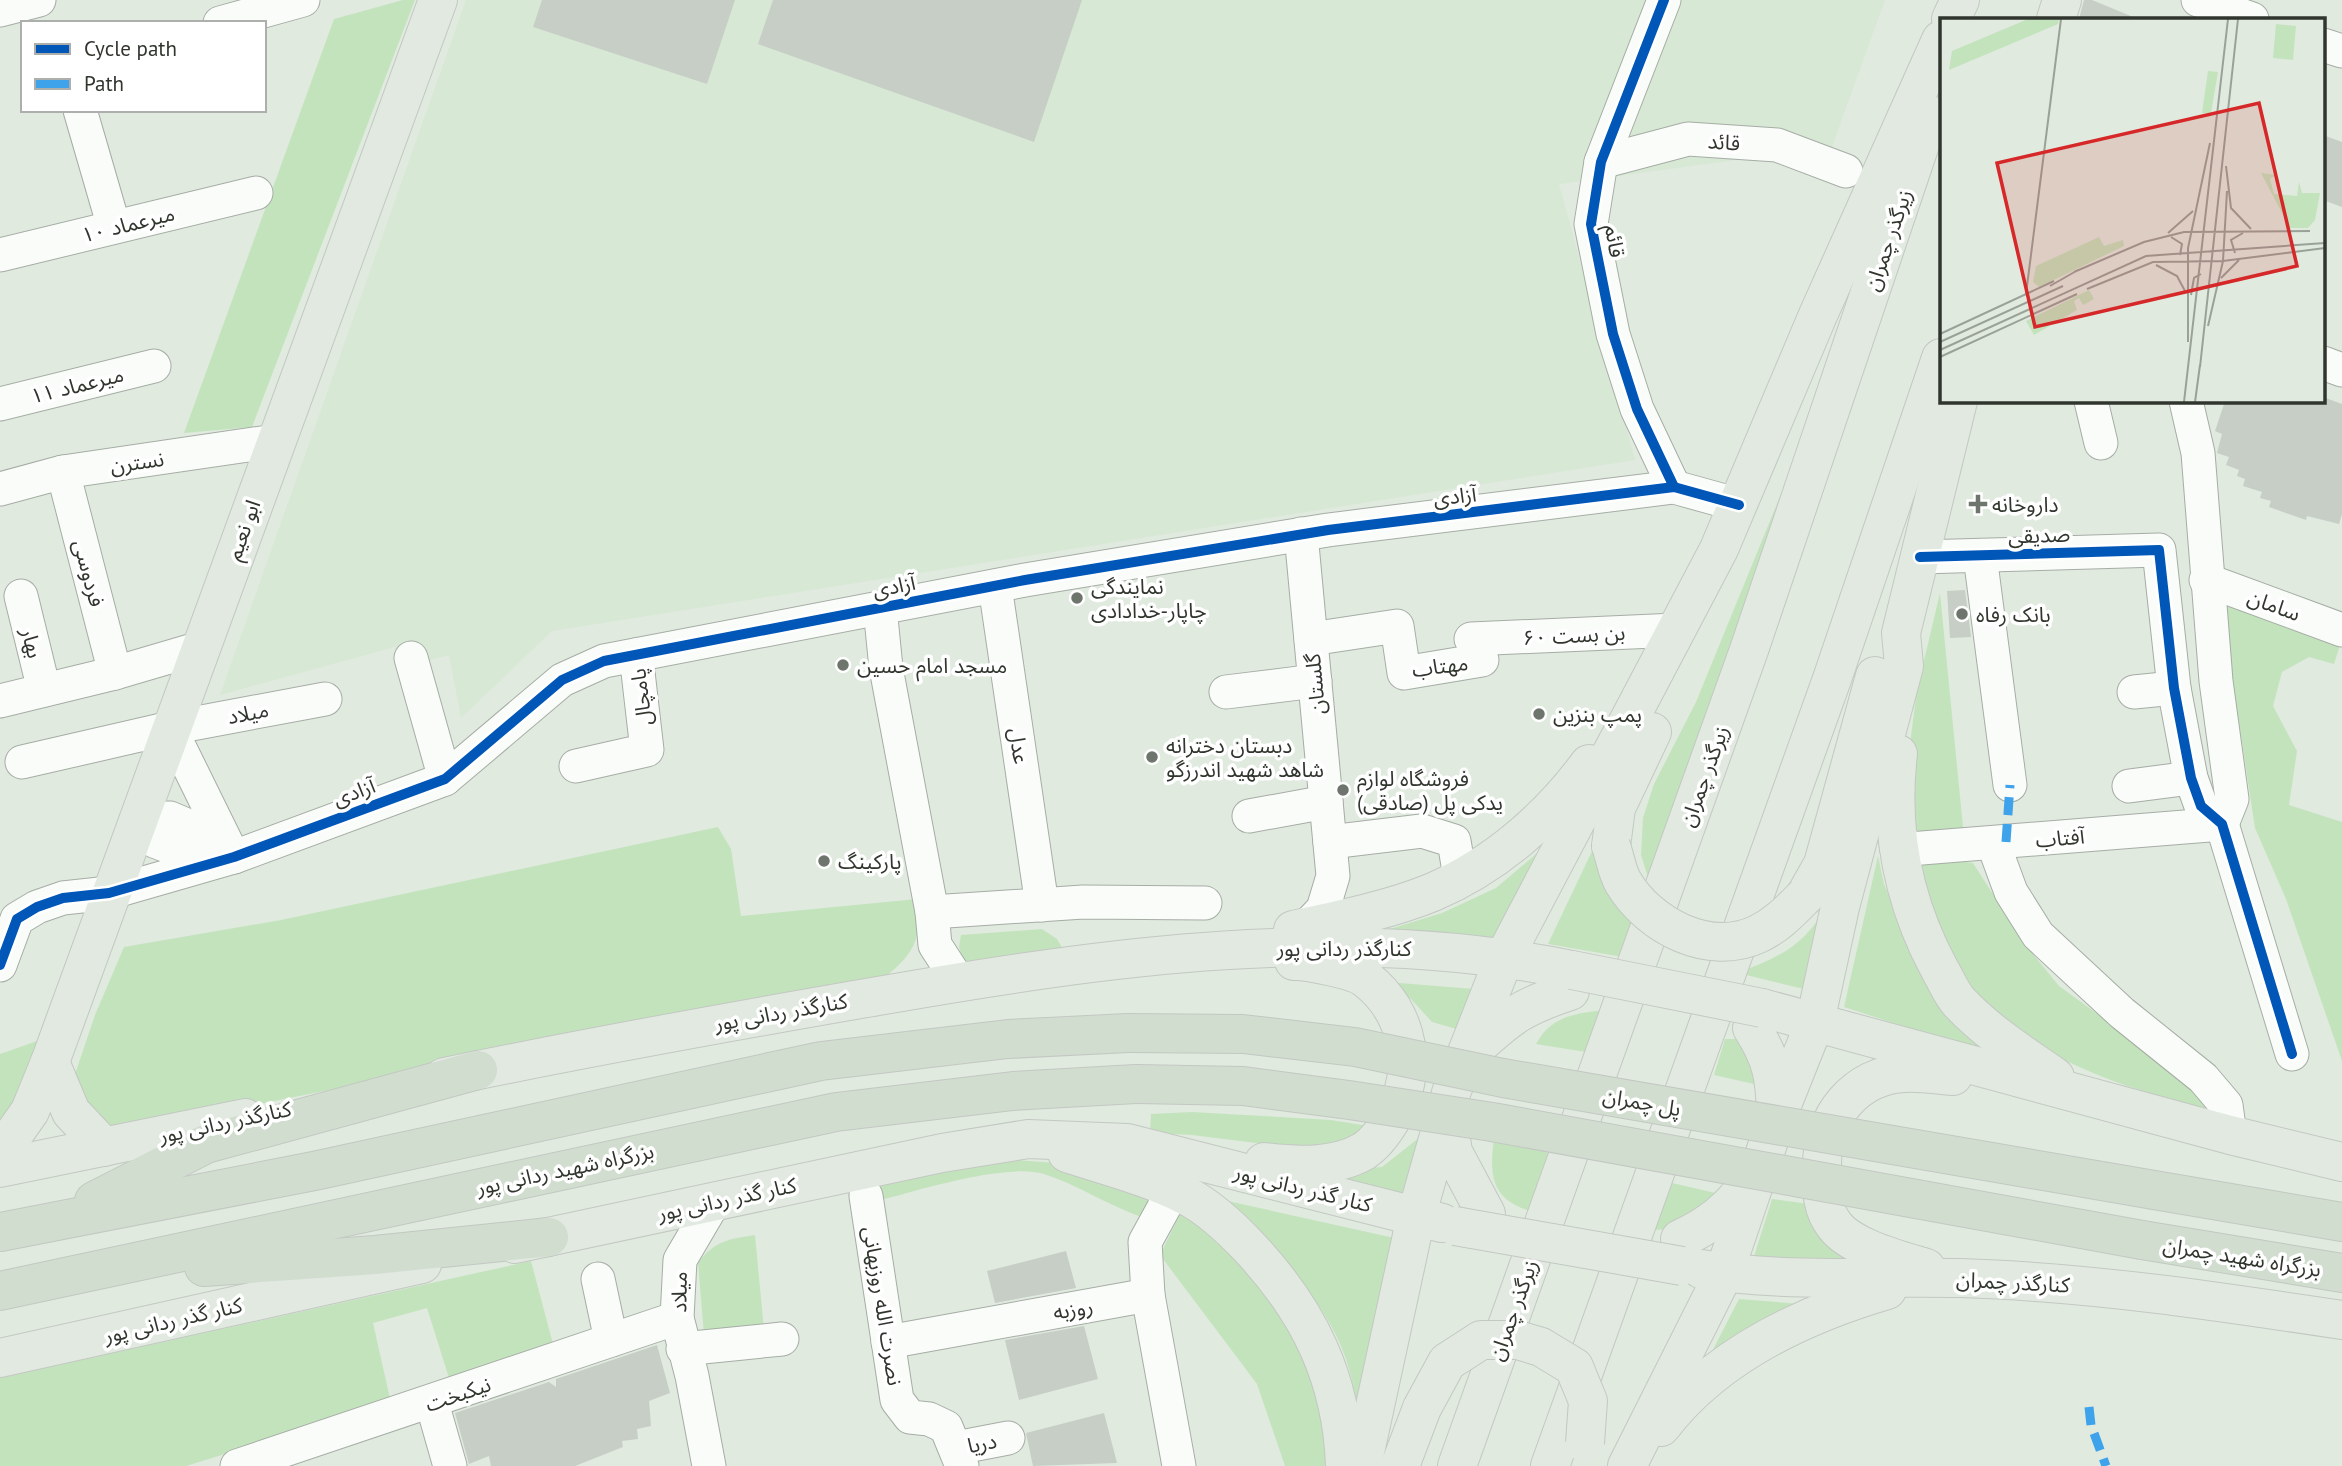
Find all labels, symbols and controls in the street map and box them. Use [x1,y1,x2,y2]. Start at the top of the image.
inset map [1940,18,2324,402]
legend [21,21,266,112]
text: Cycle path [84,35,177,62]
text: Path [84,70,124,97]
street label: قائد [1707,127,1741,157]
street label: زیرگذر چمران [1858,186,1918,294]
street label: میرعماد ۱۰ [79,199,177,249]
street label: قائم [1597,223,1631,260]
street label: میرعماد ۱۱ [28,360,126,410]
street label: نسترن [108,445,166,479]
street label: آزادی [1432,480,1479,512]
place label: داروخانه [1992,491,2058,518]
street label: ابو نعیم [220,496,268,565]
marker: داروخانه [1970,496,1986,512]
street label: صدیقی [2007,520,2071,550]
street label: فردوسی [67,536,111,610]
street label: آزادی [870,568,919,603]
place label: نمایندگی چاپار-خدادادی [1091,573,1207,624]
street label: سامان [2244,583,2304,627]
marker: نمایندگی چاپار-خدادادی [1069,590,1085,606]
place label: بانک رفاه [1976,601,2051,628]
marker: بانک رفاه [1954,606,1970,622]
street label: بن بست ۶۰ [1522,619,1626,651]
street label: بهار [15,624,49,661]
street label: مهتاب [1410,649,1470,683]
place label: مسجد امام حسین [857,652,1007,682]
street label: گلستان [1299,652,1331,716]
marker: مسجد امام حسین [835,657,851,673]
street label: پامچال [624,667,658,727]
street label: میلاد [225,696,271,730]
place label: پمپ بنزین [1553,701,1642,728]
marker: پمپ بنزین [1531,706,1547,722]
street label: زیرگذر چمران [1673,722,1735,830]
street label: عدل [1003,726,1035,766]
place label: دبستان دخترانه شاهد شهید اندرزگو [1166,732,1324,783]
marker: دبستان دخترانه شاهد شهید اندرزگو [1144,749,1160,765]
place label: فروشگاه لوازم یدکی پل (صادقی) [1357,765,1503,816]
street label: آزادی [329,772,380,812]
marker: فروشگاه لوازم یدکی پل (صادقی) [1335,782,1351,798]
street label: آفتاب [2034,822,2087,854]
place label: پارکینگ [838,848,901,875]
marker: پارکینگ [816,853,832,869]
street label: کنارگذر ردانی پور [1276,935,1412,962]
street label: کنارگذر ردانی پور [711,987,850,1037]
street label: پل چمران [1601,1082,1683,1122]
street label: کنارگذر ردانی پور [155,1095,294,1150]
street label: بزرگراه شهید ردانی پور [473,1137,656,1201]
street label: کنار گذر ردانی پور [1230,1158,1375,1218]
street label: کنار گذر ردانی پور [654,1171,799,1227]
street label: نصرت الله روزبهانی [857,1225,909,1387]
street label: بزرگراه شهید چمران [2161,1231,2323,1283]
street label: زیرگذر چمران [1482,1256,1544,1364]
street label: کنارگذر چمران [1956,1266,2071,1299]
street label: میلاد [665,1271,693,1313]
street label: کنار گذر ردانی پور [100,1291,245,1349]
street label: روزبه [1051,1292,1095,1326]
street label: نیکبخت [422,1370,494,1418]
street label: دریا [965,1427,999,1459]

